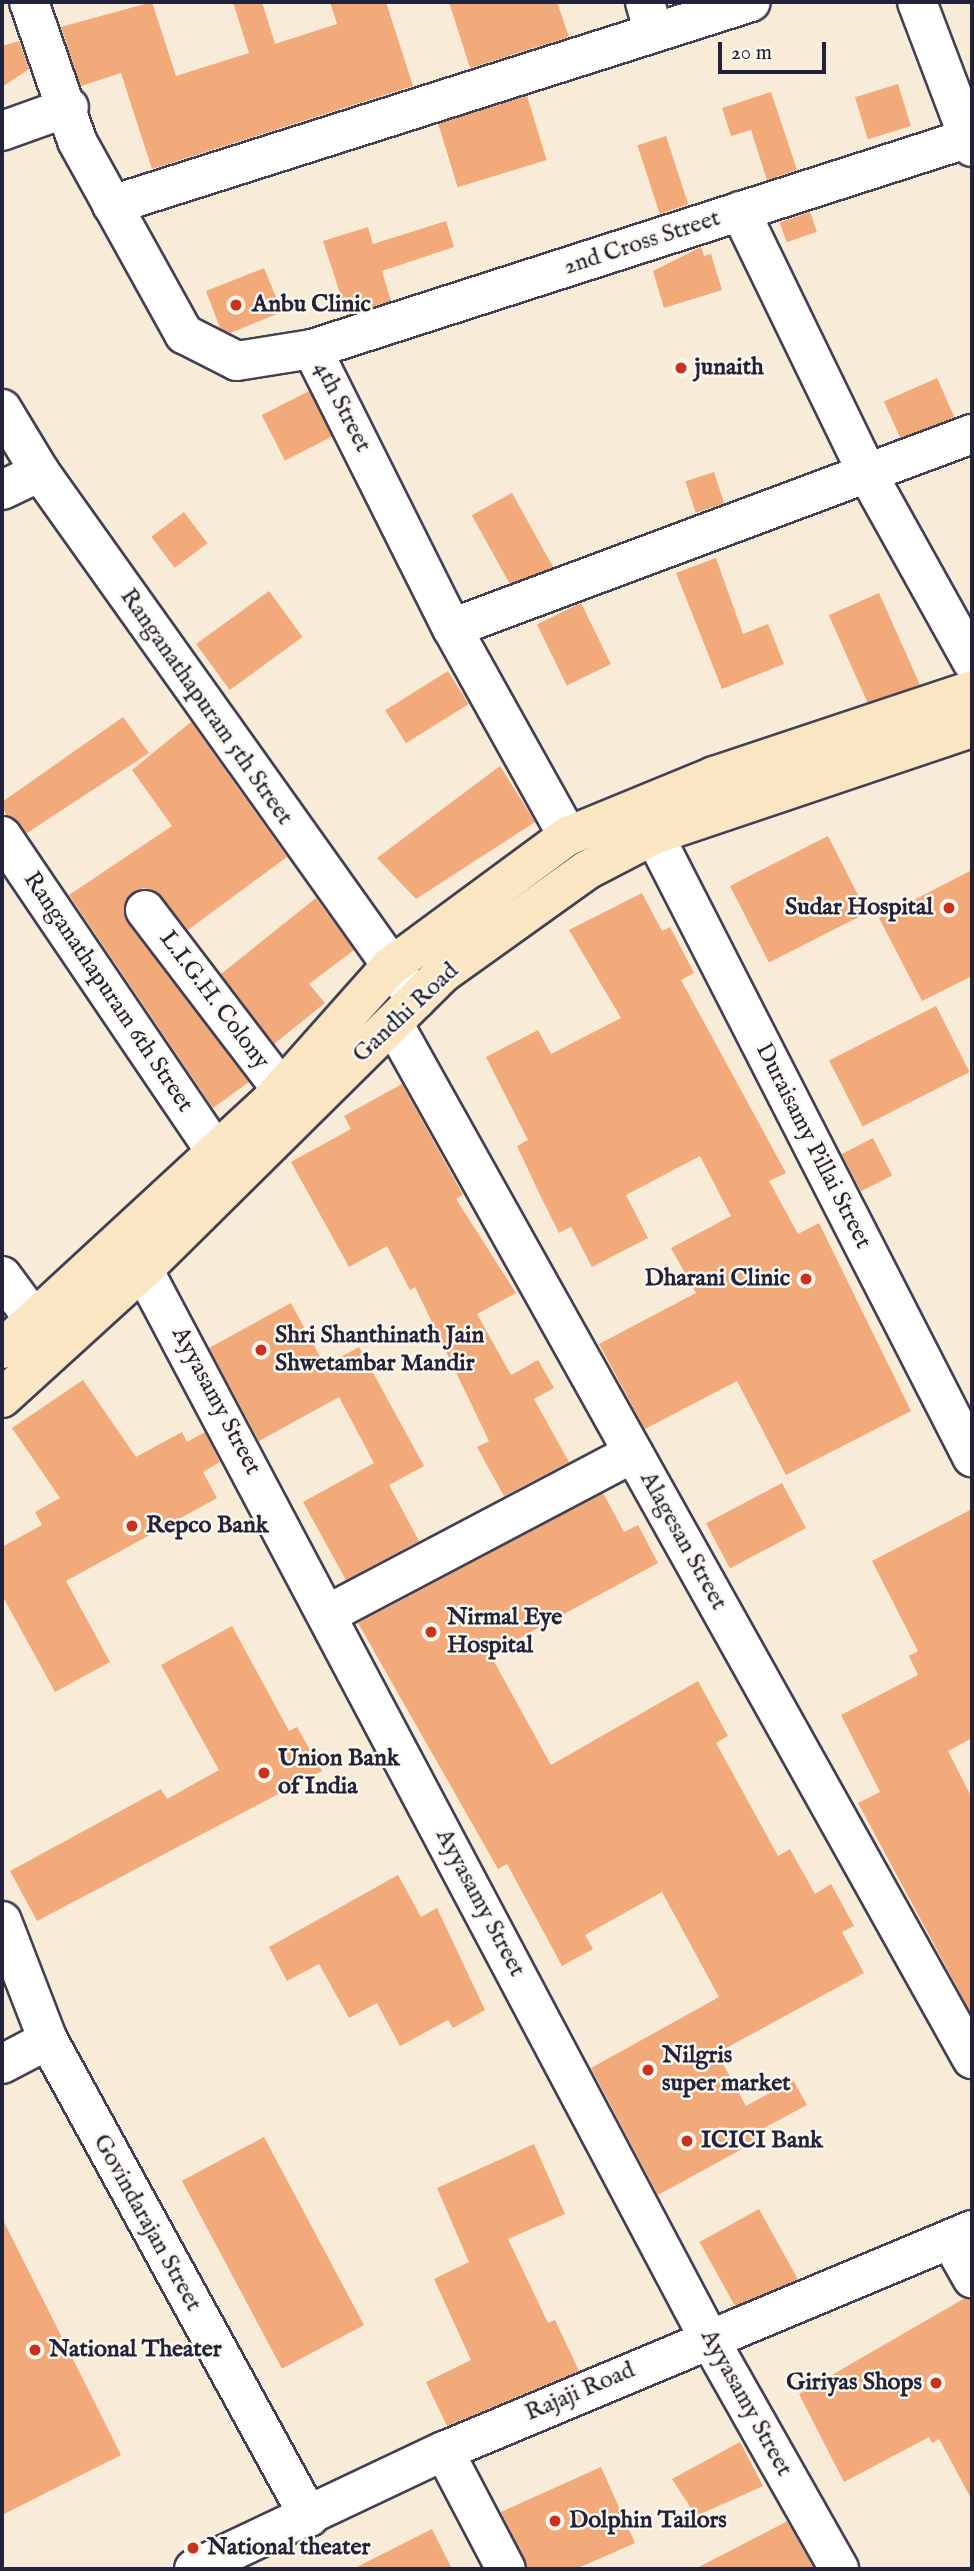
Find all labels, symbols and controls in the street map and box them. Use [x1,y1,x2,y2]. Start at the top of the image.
scale bar [722,28,830,72]
text: 20 m [731,40,772,67]
street label: 2nd Cross Street [560,204,724,282]
place label: Anbu Clinic [252,291,371,319]
marker: Anbu Clinic [226,295,246,315]
place label: junaith [695,354,764,382]
street label: 4th Street [307,357,377,457]
marker: junaith [673,360,689,376]
street label: Ranganathapuram 5th Street [113,583,299,831]
street label: Ranganathapuram 6th Street [17,866,199,1118]
place label: Sudar Hospital [785,894,933,922]
marker: Sudar Hospital [939,898,959,918]
street label: L.I.G.H. Colony [153,925,275,1075]
street label: Gandhi Road [347,957,465,1069]
street label: Duraisamy Pillai Street [749,1038,877,1254]
place label: Dharani Clinic [644,1265,790,1293]
marker: Dharani Clinic [796,1269,816,1289]
street label: Ayyasamy Street [165,1322,267,1480]
place label: Shri Shanthinath Jain Shwetambar Mandir [275,1322,484,1378]
marker: Shri Shanthinath Jain Shwetambar Mandir [253,1342,269,1358]
street label: Alagesan Street [633,1467,733,1615]
place label: Repco Bank [146,1512,269,1540]
marker: Repco Bank [124,1518,140,1534]
place label: Nirmal Eye Hospital [447,1604,562,1660]
marker: Nirmal Eye Hospital [421,1622,441,1642]
place label: Union Bank of India [278,1745,400,1801]
marker: Union Bank of India [256,1765,272,1781]
street label: Ayyasamy Street [429,1824,531,1982]
place label: Nilgris super market [662,2042,791,2098]
marker: Nilgris super market [640,2062,656,2078]
place label: ICICI Bank [701,2127,823,2155]
street label: Govindarajan Street [86,2130,208,2316]
marker: ICICI Bank [679,2133,695,2149]
street label: Ayyasamy Street [694,2325,798,2481]
place label: National Theater [49,2336,222,2364]
marker: National Theater [27,2342,43,2358]
street label: Rajaji Road [521,2356,639,2428]
place label: Giriyas Shops [786,2369,922,2397]
marker: Giriyas Shops [928,2375,944,2391]
place label: Dolphin Tailors [569,2507,727,2535]
marker: Dolphin Tailors [547,2513,563,2529]
place label: National theater [207,2534,370,2562]
marker: National theater [185,2540,201,2556]

